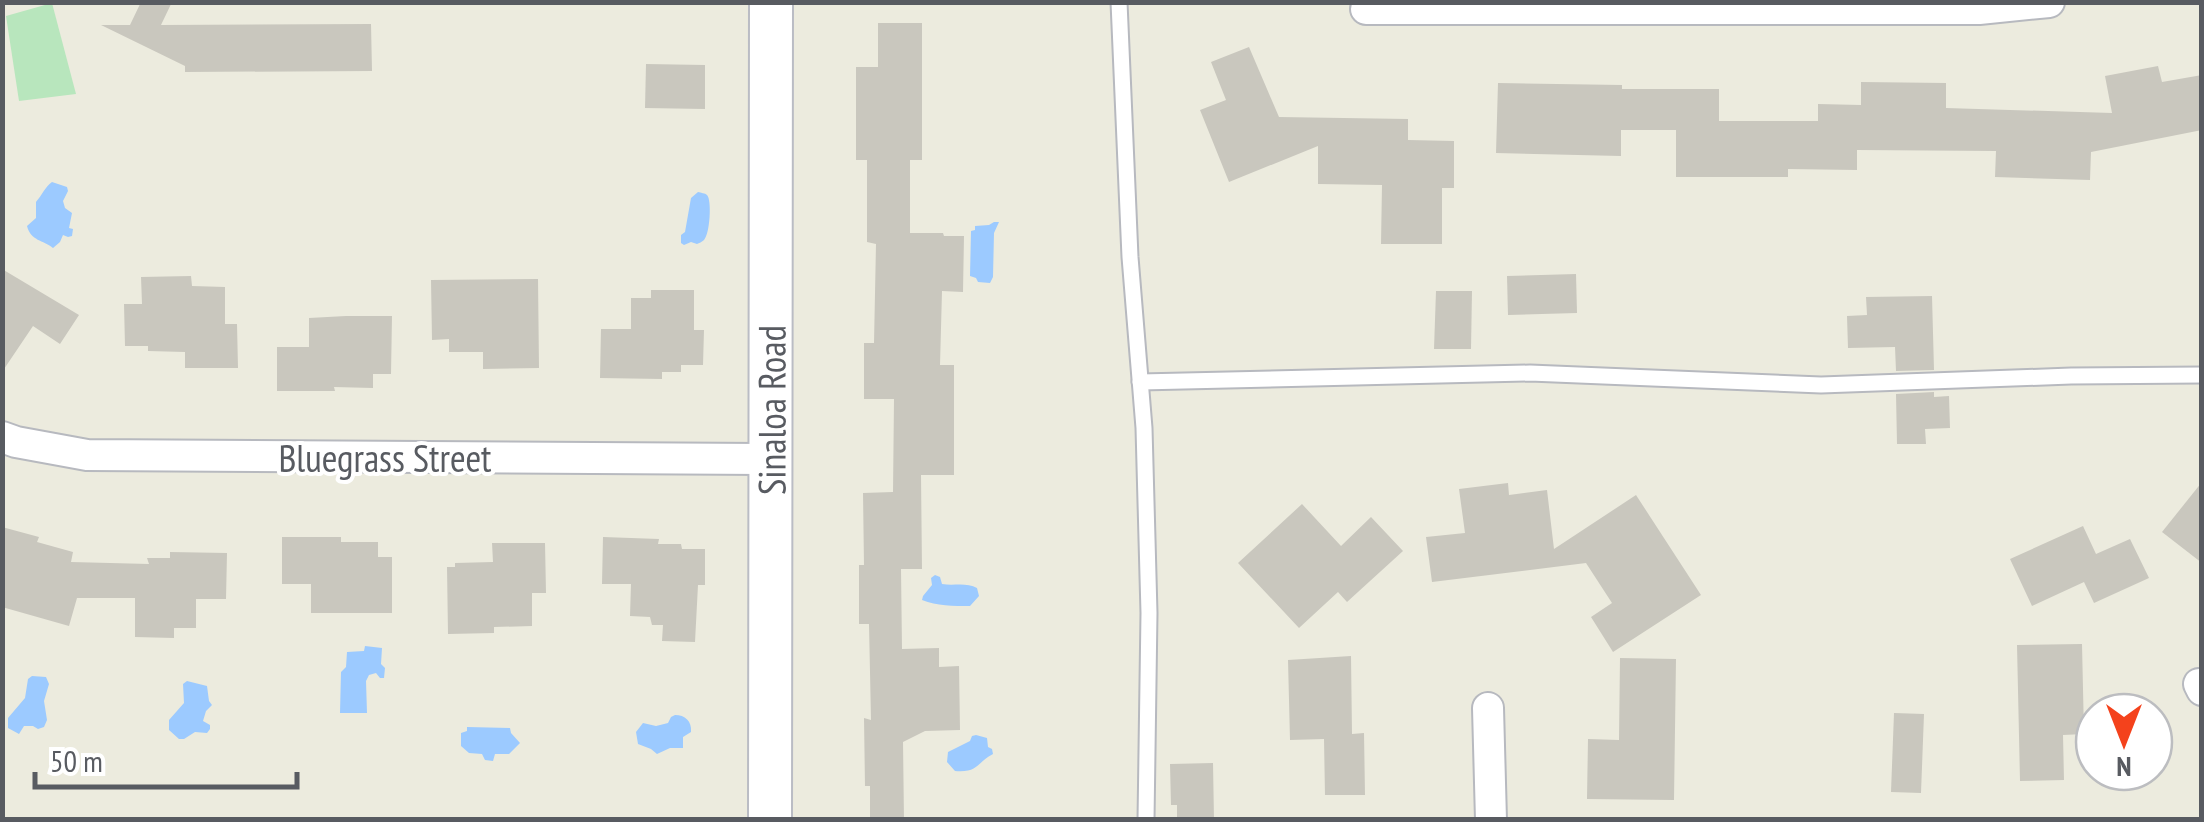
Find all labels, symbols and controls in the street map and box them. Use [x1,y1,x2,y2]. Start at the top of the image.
street label: Sinaloa Road [746,325,795,495]
street label: Bluegrass Street [278,433,492,482]
north arrow [2074,692,2174,792]
scale bar [35,727,298,789]
text: 50 m [50,741,103,780]
text: N [2116,749,2132,786]

